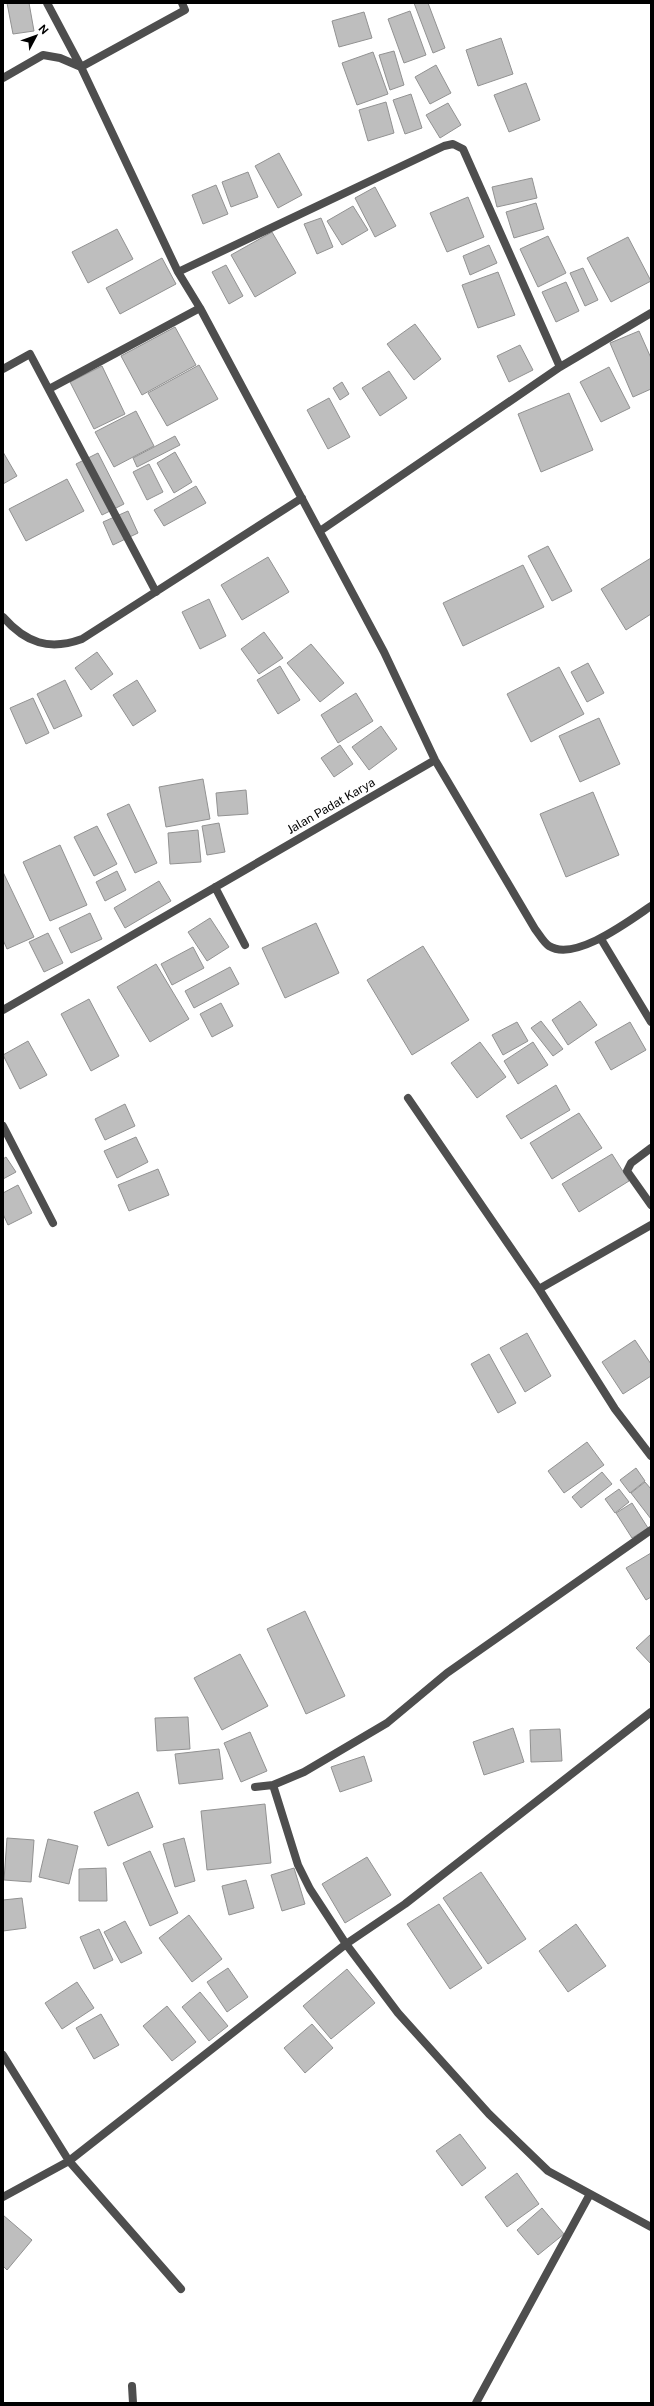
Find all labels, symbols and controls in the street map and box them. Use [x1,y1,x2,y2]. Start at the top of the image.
north arrow [16,16,56,56]
text: N [36,22,51,37]
street label: Jalan Padat Karya [285,775,377,837]

